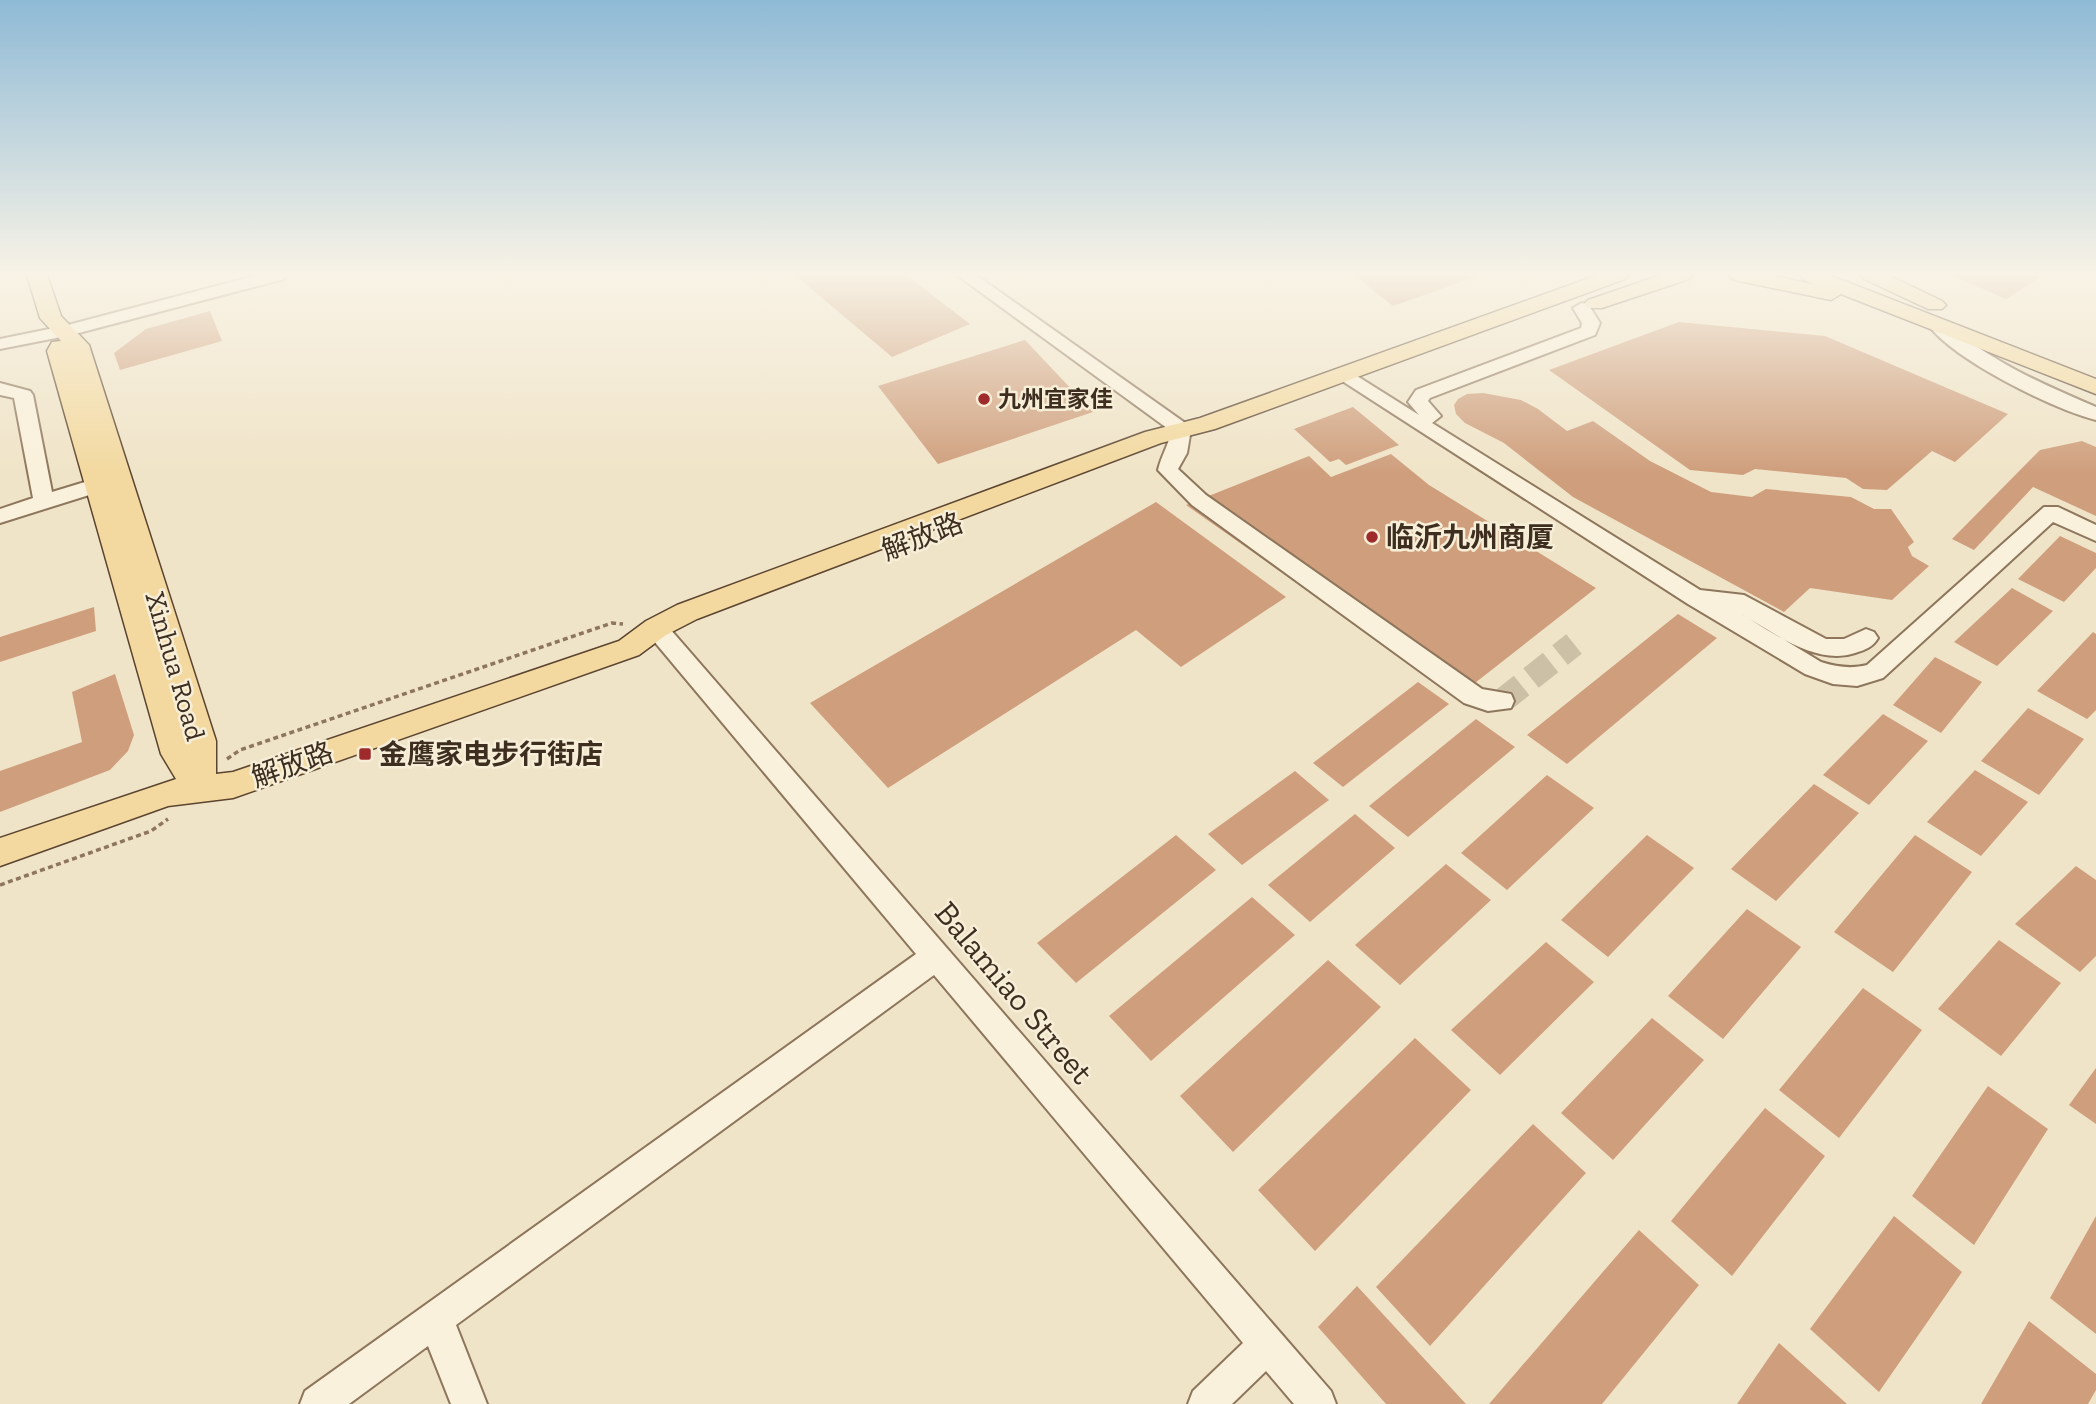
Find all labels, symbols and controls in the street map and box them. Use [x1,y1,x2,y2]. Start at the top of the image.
place label: 九州宜家佳 [998,385,1113,413]
marker: 九州宜家佳 [976,391,992,407]
street label: 解放路 [877,506,967,567]
place label: 临沂九州商厦 [1386,521,1554,554]
marker: 临沂九州商厦 [1364,529,1380,545]
street label: Xinhua Road [139,588,212,744]
street label: 解放路 [247,735,337,794]
place label: 金鹰家电步行街店 [379,738,603,771]
marker: 金鹰家电步行街店 [357,746,373,762]
street label: Balamiao Street [927,893,1103,1092]

